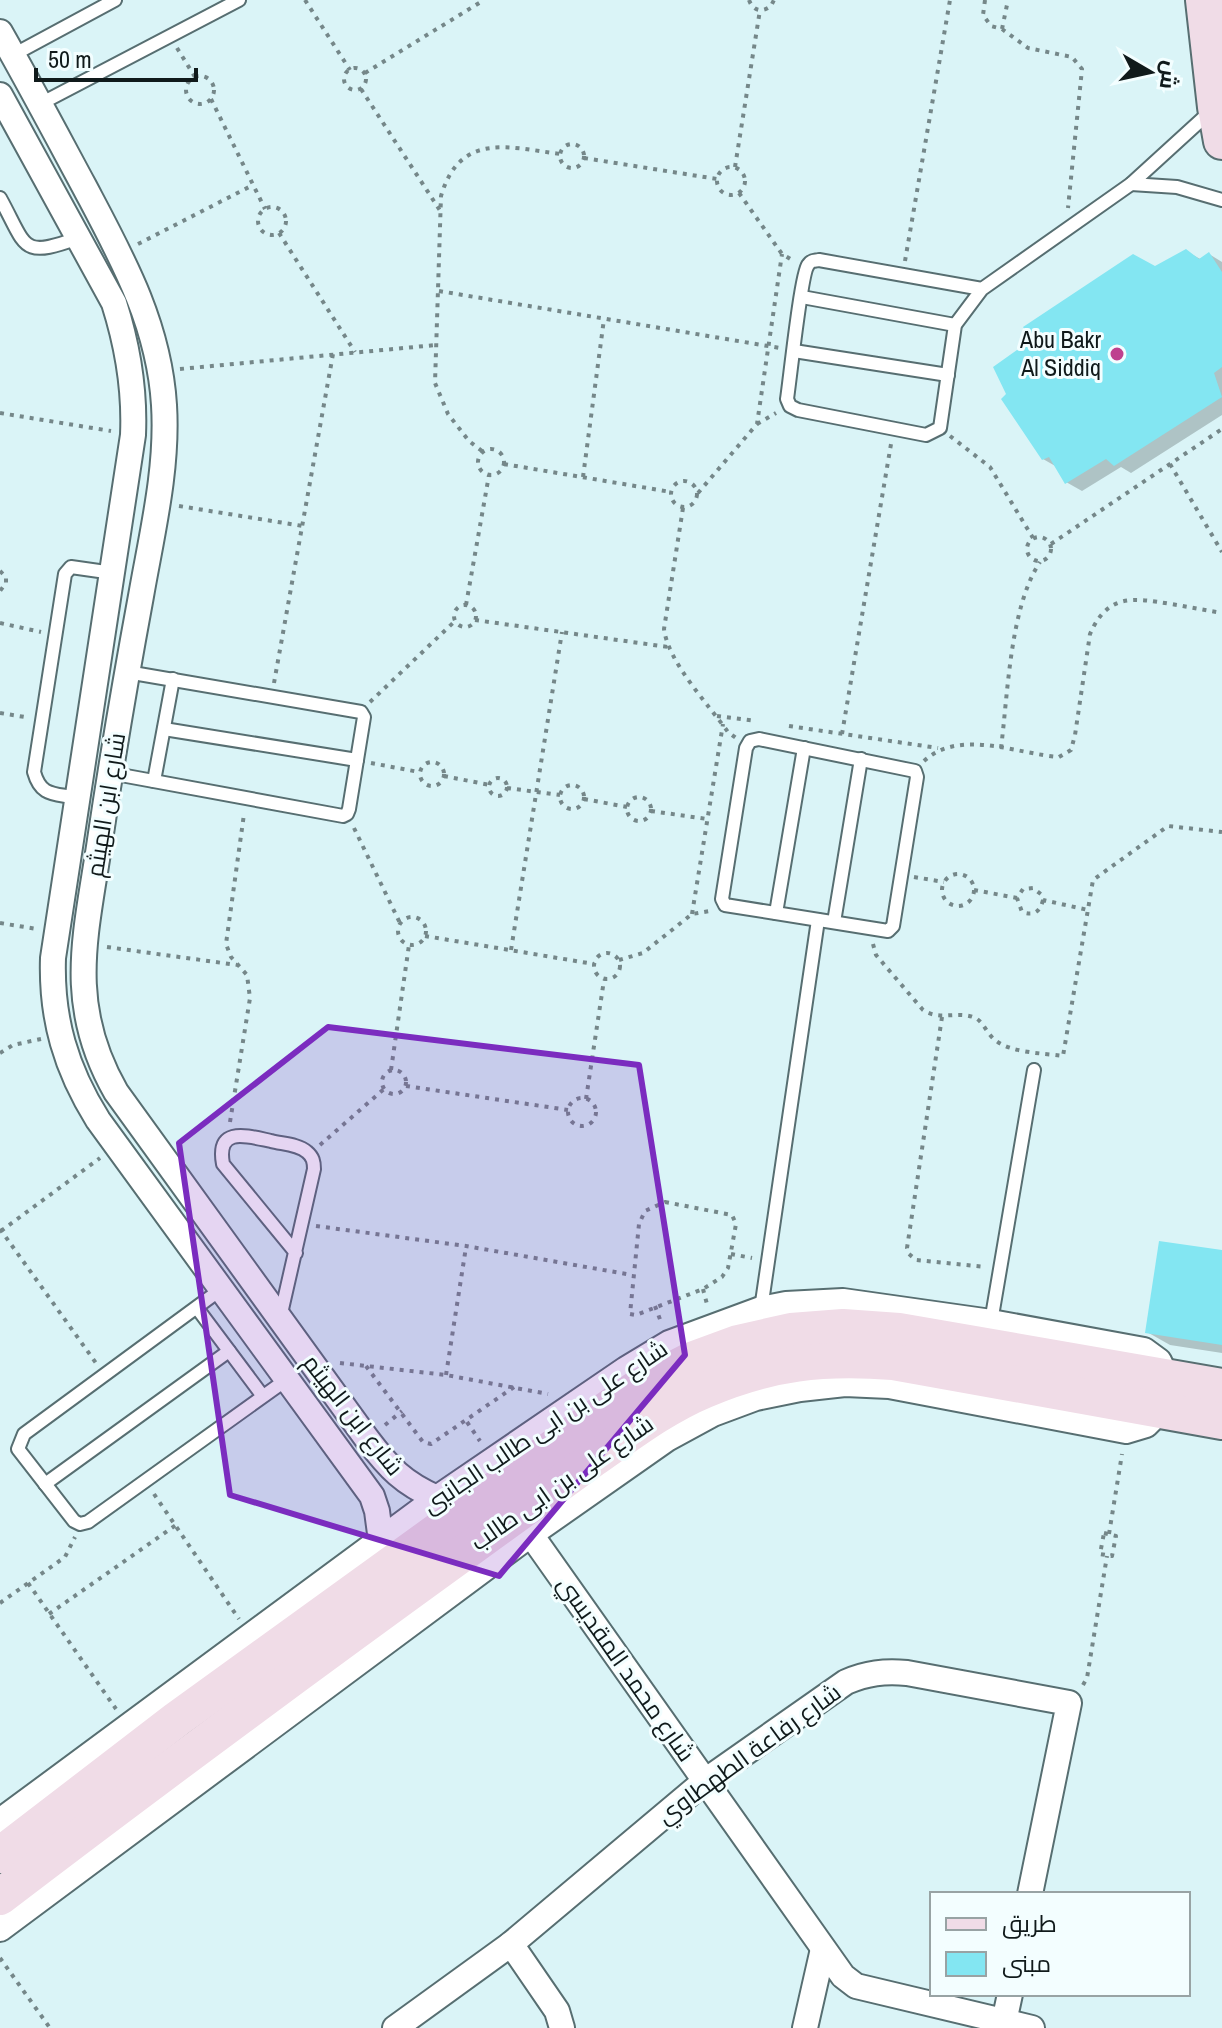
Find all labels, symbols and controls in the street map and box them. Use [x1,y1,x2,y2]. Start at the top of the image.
scale bar [36,32,196,82]
north arrow [1110,32,1190,112]
text: 50 m [48,43,92,75]
text: ش [1153,59,1187,91]
place label: Abu Bakr Al Siddiq [1019,323,1101,383]
marker: Abu Bakr Al Siddiq [1108,345,1126,363]
street label: شارع ابن الهيثم [78,730,133,880]
street label: شارع على بن ابى طالب الجانبى [417,1334,673,1520]
street label: شارع ابن الهيثم [295,1347,411,1482]
street label: شارع على بن ابى طالب [465,1409,659,1557]
street label: شارع محمد المقديسي [548,1569,703,1769]
street label: شارع رفاعة الطهطاوي [650,1676,849,1833]
legend [930,1892,1190,1996]
text: طريق [1002,1907,1057,1939]
text: مبنى [1002,1947,1051,1979]

